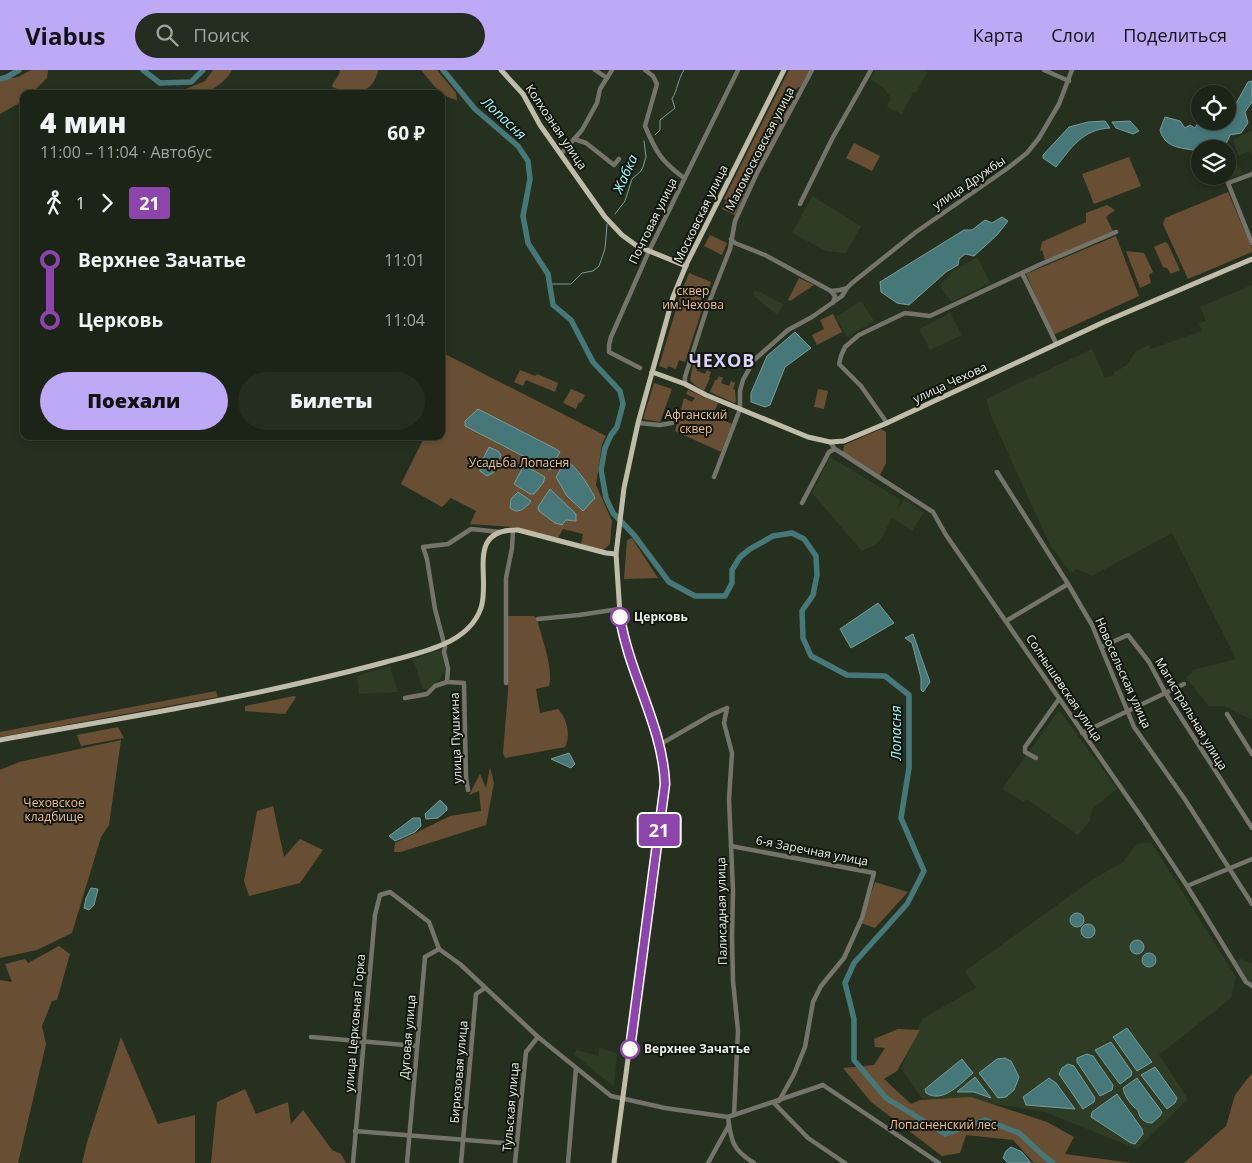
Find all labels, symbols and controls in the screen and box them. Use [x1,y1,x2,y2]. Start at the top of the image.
search box [135,13,485,58]
text: Viabus [25,19,105,52]
icon: search [153,21,181,49]
text: Поиск [193,22,250,48]
text: Карта [973,23,1023,47]
text: Слои [1051,23,1095,47]
text: Поделиться [1123,23,1227,47]
street label: Колхозная улица [522,81,591,173]
street label: Маломосковская улица [721,84,798,214]
map controls [1191,85,1236,185]
button: locate [1191,85,1236,130]
water label: Лопасня [477,91,531,143]
text: 4 мин [40,103,126,141]
text: 60 ₽ [387,120,425,146]
button: layers [1191,140,1236,185]
text: 11:00 – 11:04 · Автобус [40,141,212,163]
water label: Жабка [607,151,642,197]
street label: улица Дружбы [929,152,1009,213]
street label: Московская улица [669,162,732,266]
street label: Почтовая улица [624,175,681,267]
icon: walk [40,189,68,217]
icon: forward [93,189,121,217]
text: 21 [139,191,160,215]
text: 1 [76,192,85,214]
text: Верхнее Зачатье [78,247,246,273]
text: 11:01 [384,249,425,271]
park label: сквер им.Чехова [662,282,724,313]
text: Церковь [78,307,163,333]
text: 11:04 [384,309,425,331]
district label: ЧЕХОВ [689,348,755,372]
street label: улица Чехова [910,358,990,407]
button: Поехали [40,372,228,430]
button: Билеты [238,372,425,430]
park label: Афганский сквер [665,406,727,437]
park label: Усадьба Лопасня [469,454,569,471]
marker: Церковь [610,607,630,627]
place label: Церковь [634,608,688,625]
street label: Новосельская улица [1091,615,1156,731]
street label: Солнышевская улица [1022,631,1107,745]
street label: Магистральная улица [1151,654,1232,773]
street label: улица Пушкина [445,692,466,784]
water label: Лопасня [886,705,905,762]
park label: Чеховское кладбище [23,794,85,825]
line badge: 21 [636,814,682,846]
text: 21 [649,818,669,842]
street label: 6-я Заречная улица [754,831,870,870]
street label: Палисадная улица [712,857,731,965]
street label: улица Церковная Горка [340,953,369,1093]
street label: Дуговая улица [395,994,420,1080]
street label: Бирюзовая улица [446,1020,471,1124]
marker: Верхнее Зачатье [620,1039,640,1059]
place label: Верхнее Зачатье [644,1040,750,1057]
street label: Тульская улица [498,1062,523,1152]
park label: Лопасненский лес [889,1116,997,1133]

